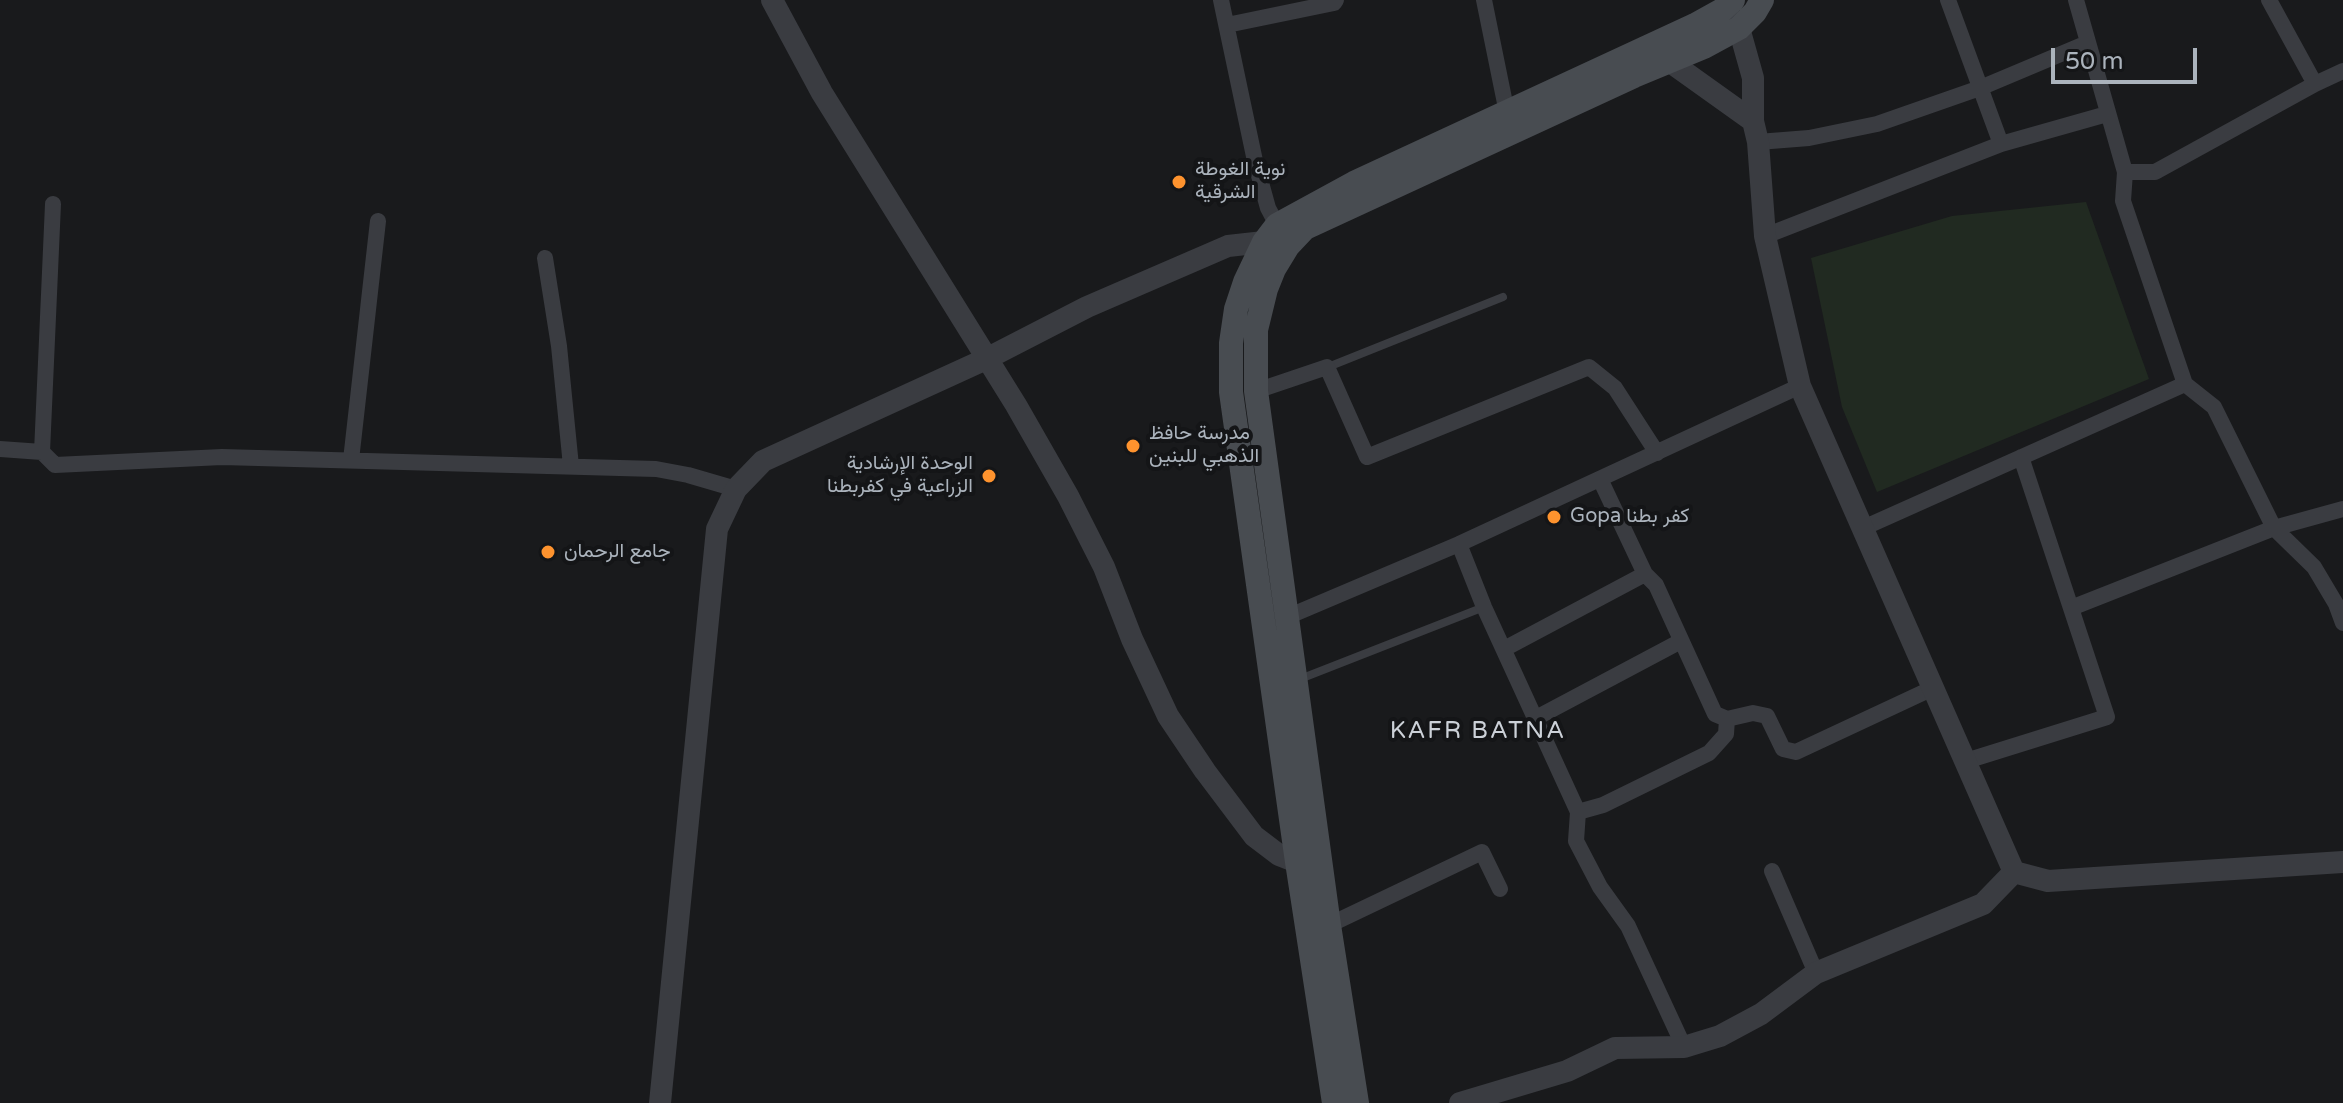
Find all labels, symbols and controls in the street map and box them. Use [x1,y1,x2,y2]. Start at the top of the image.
scale bar [2055,32,2201,82]
text: 50 m [2065,47,2123,76]
place label: نوية الغوطة الشرقية [1195,158,1286,205]
marker: نوية الغوطة الشرقية [1170,173,1188,191]
place label: مدرسة حافظ الذهبي للبنين [1149,422,1259,469]
marker: مدرسة حافظ الذهبي للبنين [1124,437,1142,455]
place label: الوحدة الإرشادية الزراعية في كفربطنا [827,452,973,499]
marker: الوحدة الإرشادية الزراعية في كفربطنا [980,467,998,485]
place label: Gopa كفر بطنا [1570,505,1689,529]
marker: Gopa كفر بطنا [1545,508,1563,526]
place label: جامع الرحمان [564,540,671,564]
marker: جامع الرحمان [539,543,557,561]
district label: KAFR BATNA [1390,718,1566,746]

